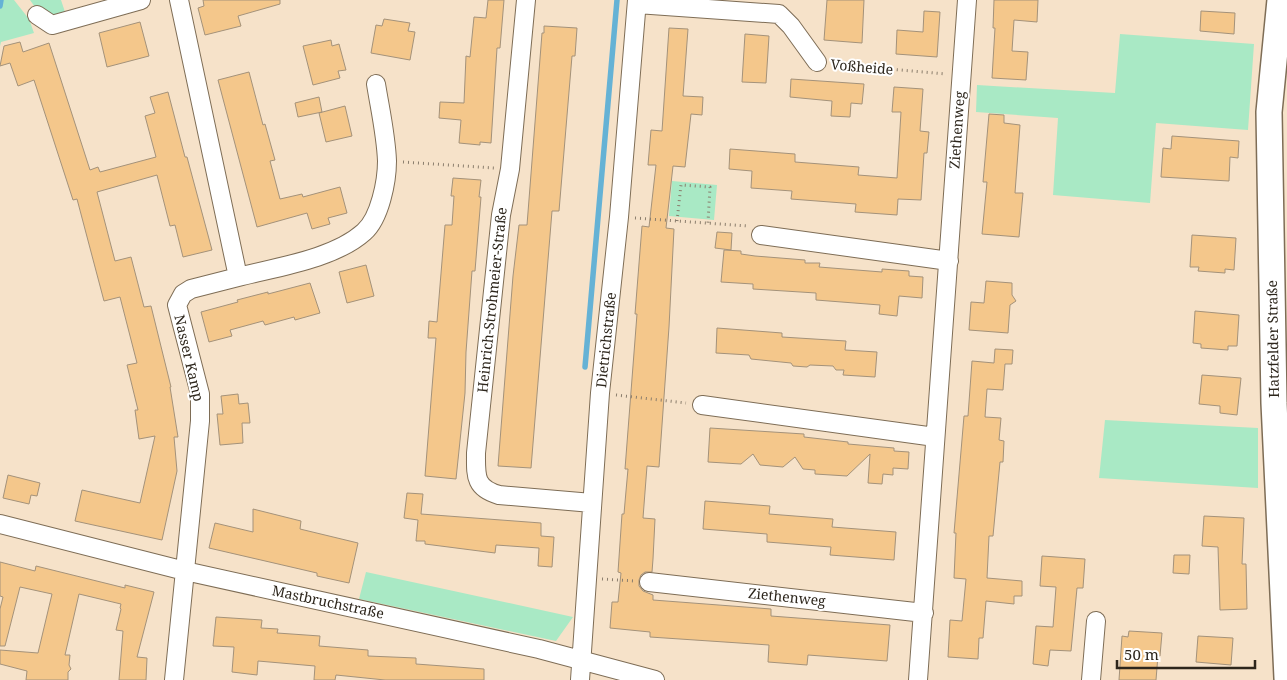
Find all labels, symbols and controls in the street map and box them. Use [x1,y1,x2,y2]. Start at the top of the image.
street label: Voßheide [830,54,894,79]
street label: Ziethenweg [944,90,969,169]
street label: Heinrich-Strohmeier-Straße [472,206,511,394]
street label: Hatzfelder Straße [1262,280,1283,398]
street label: Dietrichstraße [591,291,620,389]
street label: Nasser Kamp [170,313,209,403]
street label: Mastbruchstraße [270,580,386,623]
street label: Ziethenweg [747,583,827,610]
scale bar [1117,638,1254,670]
text: 50 m [1124,644,1159,664]

